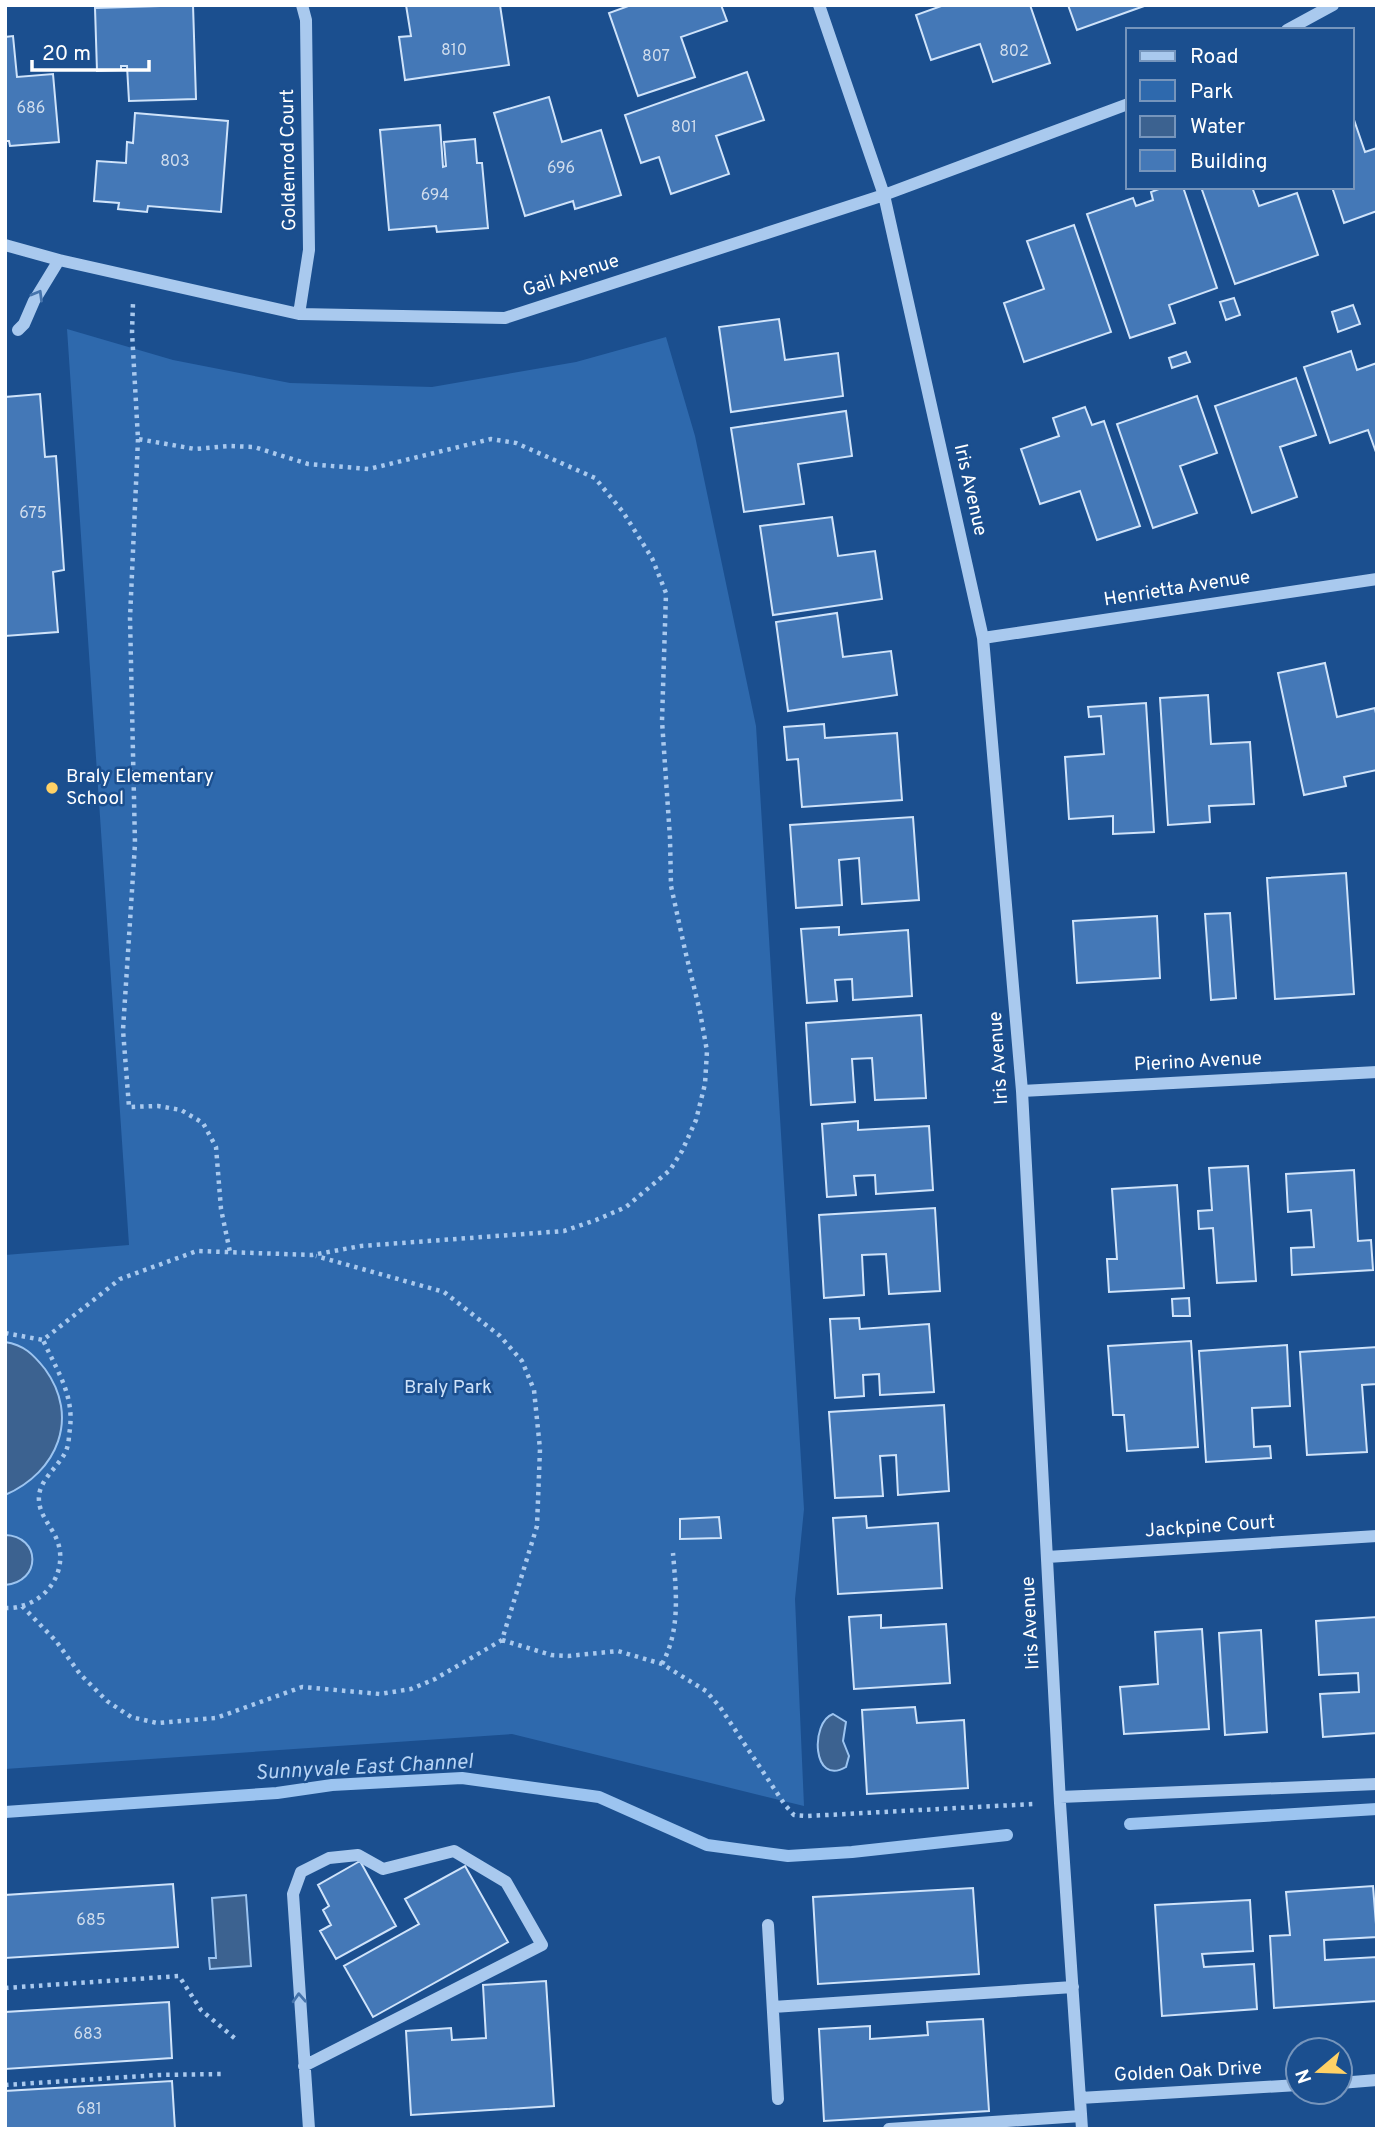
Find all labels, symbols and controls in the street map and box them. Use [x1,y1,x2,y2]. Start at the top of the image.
scale bar [32,28,149,72]
legend [1126,28,1354,189]
text: 20 m [42,41,91,68]
house number: 810 [441,41,467,61]
house number: 802 [999,42,1029,62]
text: Road [1190,44,1239,71]
house number: 807 [642,47,670,67]
text: Park [1190,79,1233,106]
street label: Goldenrod Court [276,89,302,231]
house number: 686 [17,99,45,119]
text: Water [1190,114,1245,141]
house number: 801 [671,118,697,138]
text: Building [1190,149,1268,176]
house number: 803 [160,152,190,172]
house number: 696 [547,159,575,179]
house number: 694 [421,186,449,206]
street label: Gail Avenue [520,249,622,303]
one-way arrow [30,290,43,303]
street label: Iris Avenue [948,442,992,538]
house number: 675 [19,504,47,524]
street label: Henrietta Avenue [1102,566,1252,612]
place label: Braly Elementary School [66,765,214,811]
marker: Braly Elementary School [44,780,60,796]
street label: Iris Avenue [984,1010,1014,1106]
street label: Pierino Avenue [1133,1047,1263,1077]
park label: Braly Park [404,1376,492,1400]
street label: Jackpine Court [1144,1510,1276,1544]
street label: Iris Avenue [1017,1576,1045,1670]
water label: Sunnyvale East Channel [255,1749,475,1787]
house number: 685 [76,1911,106,1931]
one-way arrow [291,1992,306,2003]
house number: 683 [74,2025,102,2045]
north arrow [1284,2036,1354,2106]
street label: Golden Oak Drive [1113,2056,1263,2088]
text: N [1291,2066,1318,2086]
house number: 681 [76,2100,102,2120]

